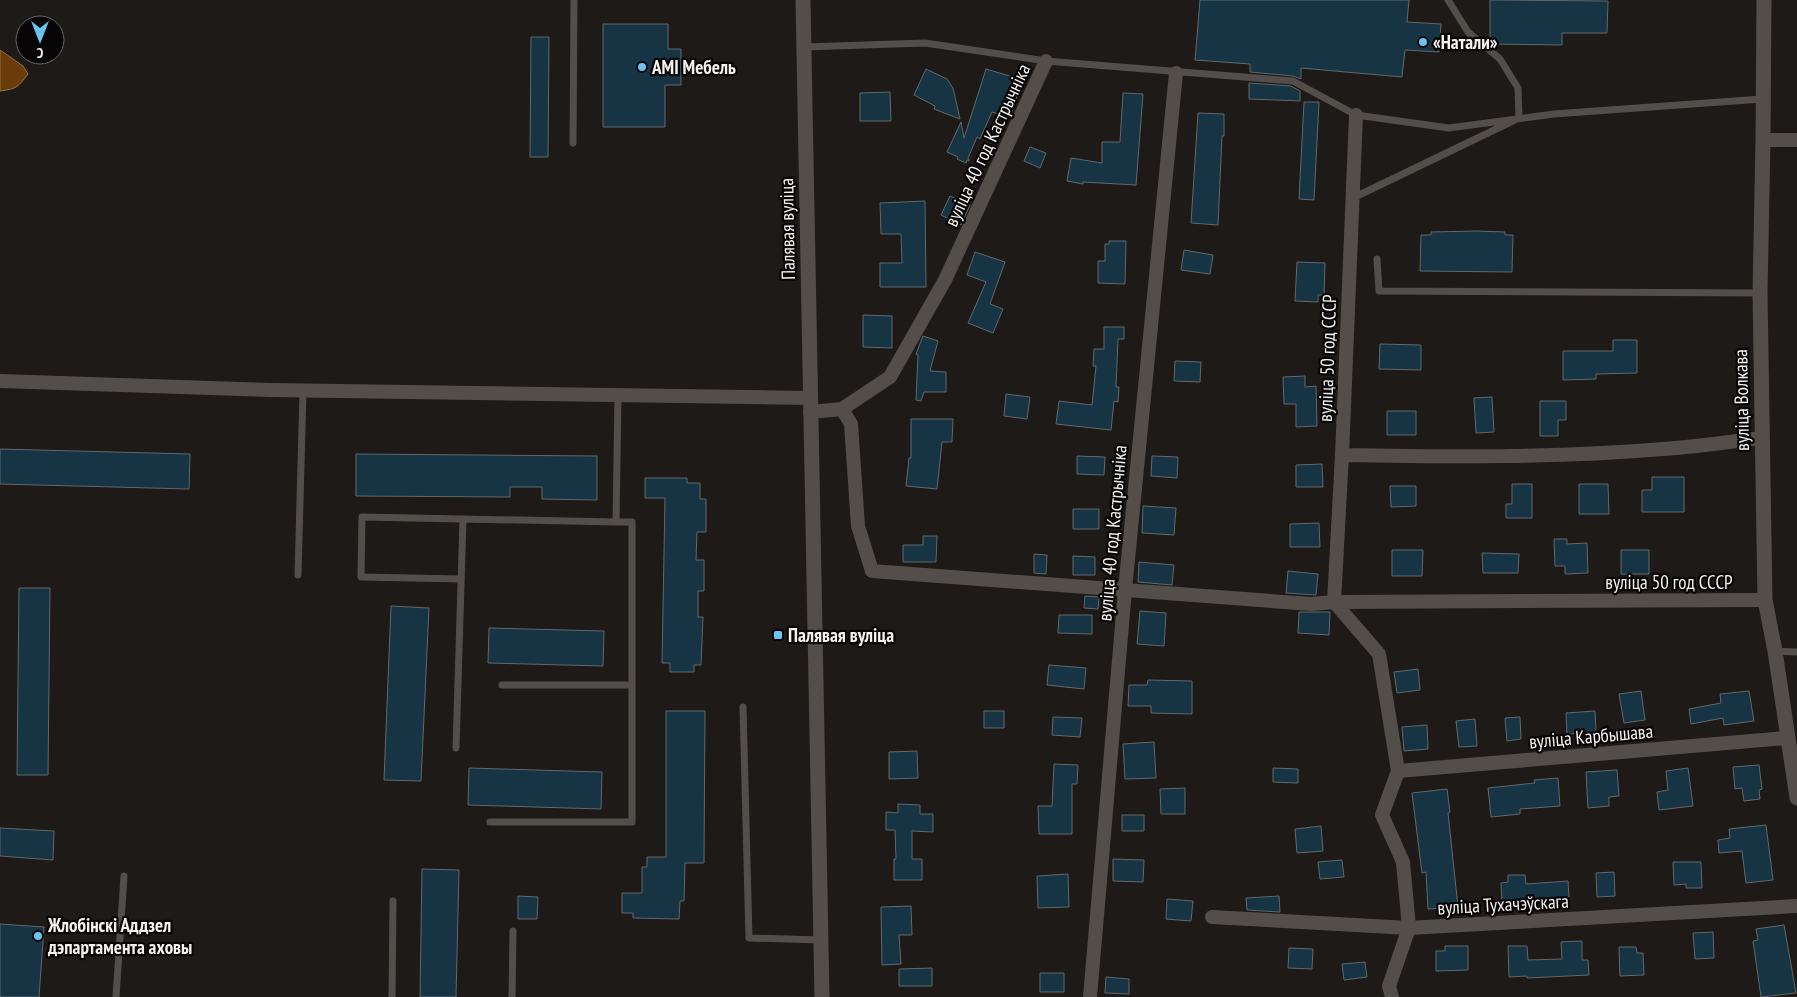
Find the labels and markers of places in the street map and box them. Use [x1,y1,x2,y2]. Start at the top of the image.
place label: «Натали» [1433,30,1498,54]
marker: «Натали» [1417,36,1429,48]
place label: AMI Мебель [651,55,736,79]
marker: AMI Мебель [636,61,648,73]
place label: Палявая вуліца [788,623,894,647]
marker: Палявая вуліца [772,629,784,641]
place label: Жлобінскі Аддзел дэпартамента аховы [47,913,192,959]
marker: Жлобінскі Аддзел дэпартамента аховы [32,930,44,942]

